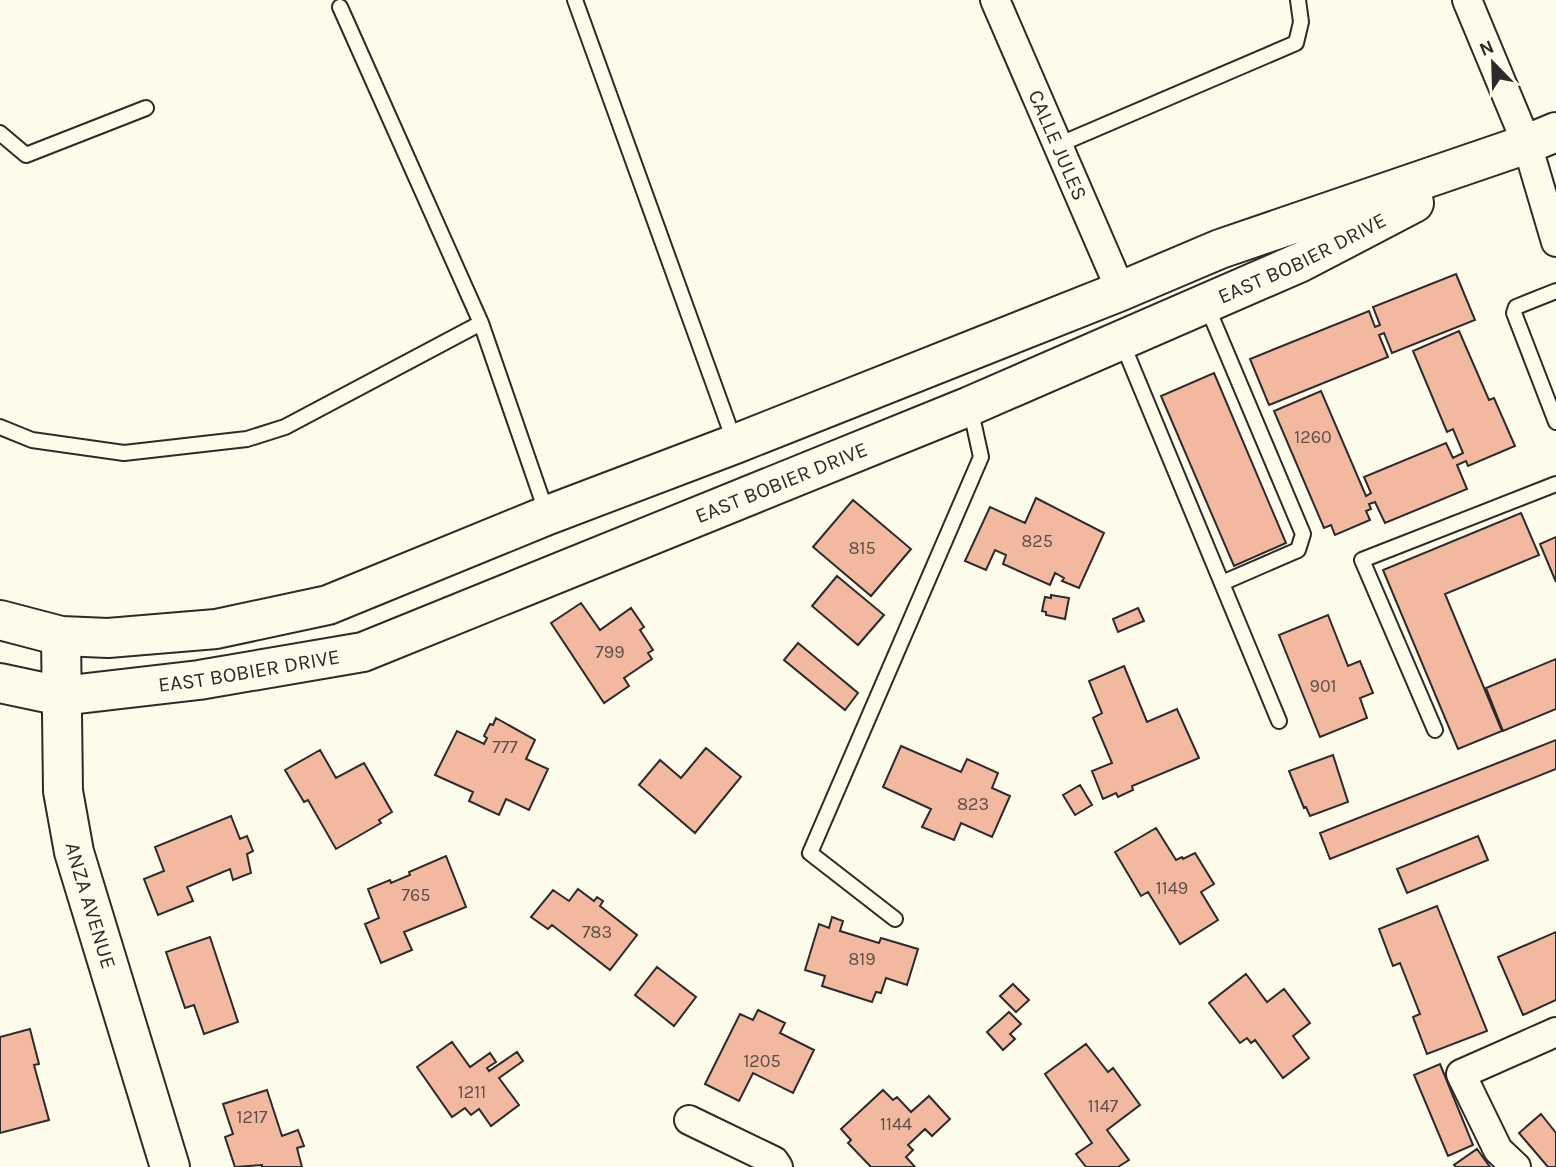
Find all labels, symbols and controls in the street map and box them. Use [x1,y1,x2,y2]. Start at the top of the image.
north arrow [1458,28,1528,98]
text: N [1476,35,1497,61]
street label: CALLE JULES [1023,86,1092,204]
street label: EAST BOBIER DRIVE [1214,208,1390,309]
house number: 1260 [1294,426,1332,448]
street label: EAST BOBIER DRIVE [692,437,871,528]
house number: 825 [1021,530,1053,552]
house number: 815 [848,537,876,559]
house number: 799 [595,641,625,663]
street label: EAST BOBIER DRIVE [157,644,342,697]
house number: 901 [1309,675,1337,697]
house number: 777 [492,736,518,758]
house number: 823 [957,793,989,815]
street label: ANZA AVENUE [61,841,121,972]
house number: 1149 [1156,877,1188,899]
house number: 765 [402,884,430,906]
house number: 783 [582,921,612,943]
house number: 819 [848,948,876,970]
house number: 1205 [743,1050,781,1072]
house number: 1211 [458,1081,486,1103]
house number: 1147 [1088,1095,1119,1117]
house number: 1217 [237,1106,268,1128]
house number: 1144 [880,1113,912,1135]

